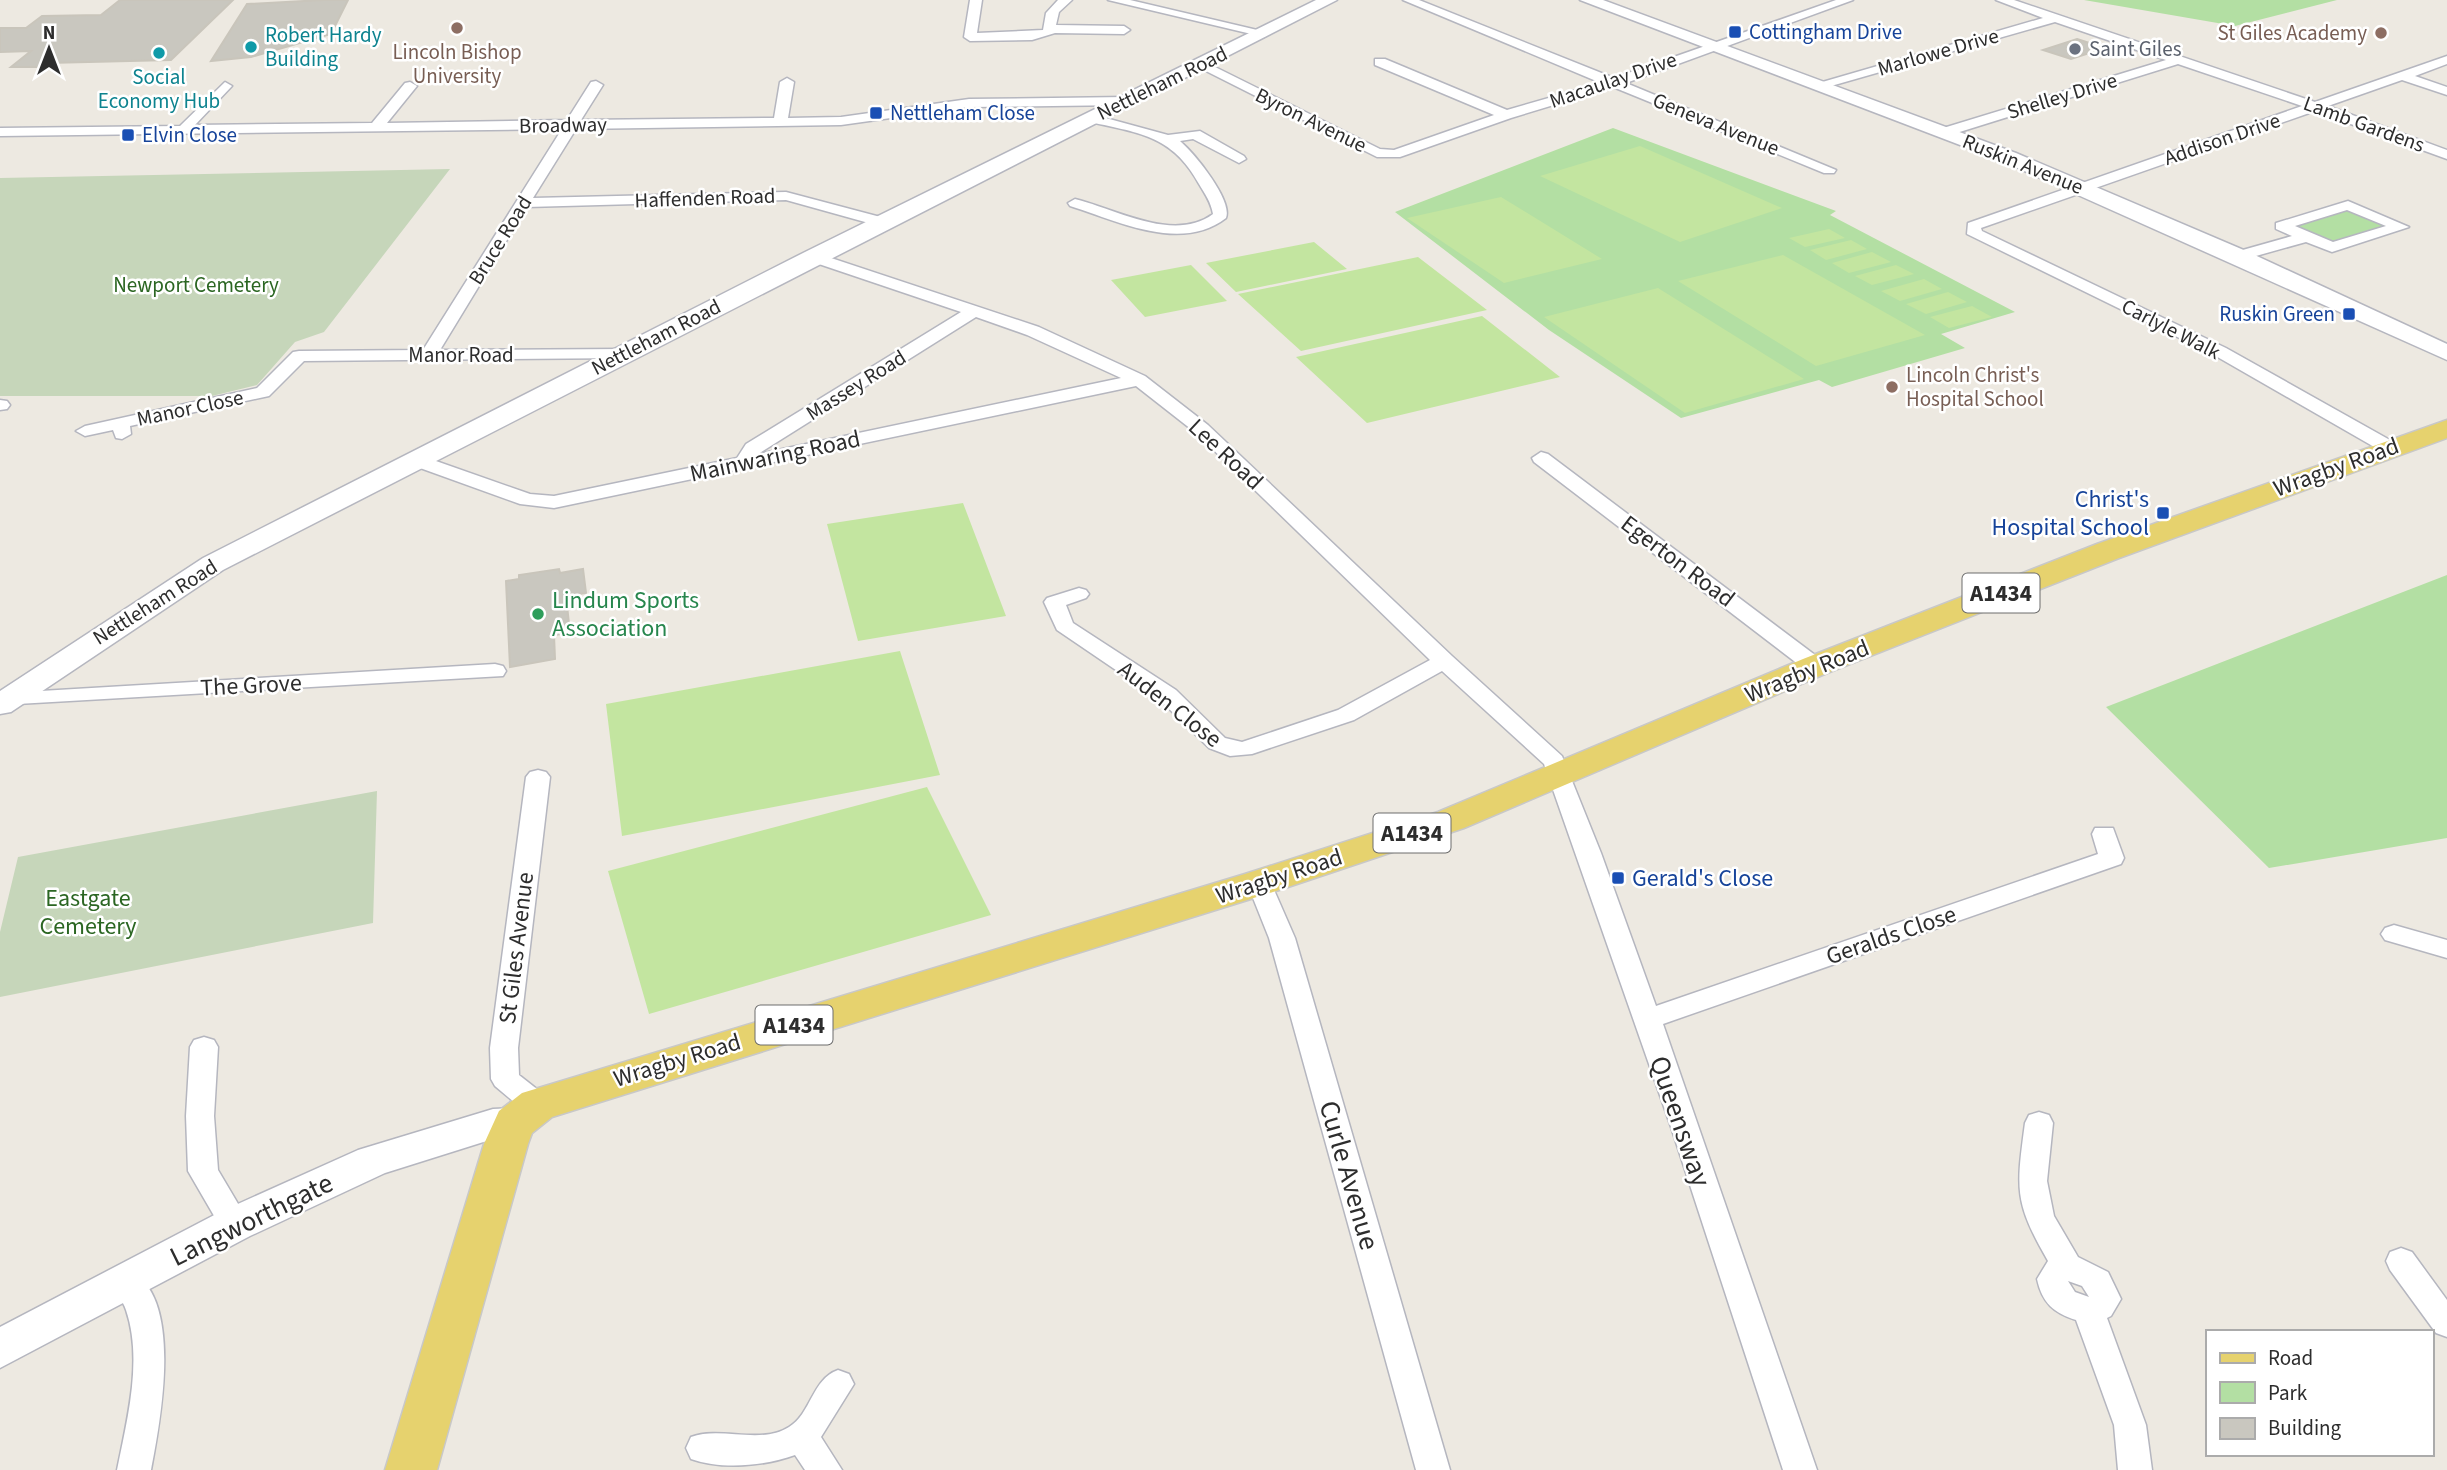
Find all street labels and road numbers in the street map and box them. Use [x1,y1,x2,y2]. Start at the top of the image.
street label: Marlowe Drive [1874,20,2002,84]
street label: Nettleham Road [1092,38,1232,128]
street label: Macaulay Drive [1545,44,1681,116]
street label: Shelley Drive [2003,65,2121,127]
street label: Byron Avenue [1250,80,1372,160]
street label: Geneva Avenue [1648,85,1784,163]
street label: Lamb Gardens [2299,88,2429,160]
street label: Addison Drive [2160,105,2284,173]
street label: Broadway [519,109,607,141]
street label: Ruskin Avenue [1958,126,2088,202]
street label: Haffenden Road [634,181,776,215]
street label: Bruce Road [461,190,539,290]
street label: Nettleham Road [586,291,726,383]
street label: Carlyle Walk [2116,291,2226,367]
street label: Manor Road [408,340,514,370]
street label: Massey Road [800,342,912,428]
street label: Manor Close [134,382,246,434]
street label: Lee Road [1180,410,1271,498]
street label: Mainwaring Road [687,421,864,492]
street label: Wragby Road [2268,429,2404,506]
street label: Egerton Road [1613,507,1742,616]
street label: Nettleham Road [87,552,223,652]
road number: A1434 [1962,573,2039,612]
street label: Wragby Road [1740,631,1875,712]
street label: Auden Close [1110,652,1229,756]
street label: The Grove [199,665,303,706]
road number: A1434 [1374,814,1450,852]
street label: Wragby Road [1211,840,1347,913]
street label: St Giles Avenue [490,870,543,1026]
street label: Geralds Close [1821,897,1961,974]
road number: A1434 [756,1006,832,1044]
street label: Wragby Road [609,1025,745,1096]
street label: Queensway [1639,1051,1721,1192]
street label: Curle Avenue [1309,1096,1389,1255]
street label: Langworthgate [163,1163,340,1277]

